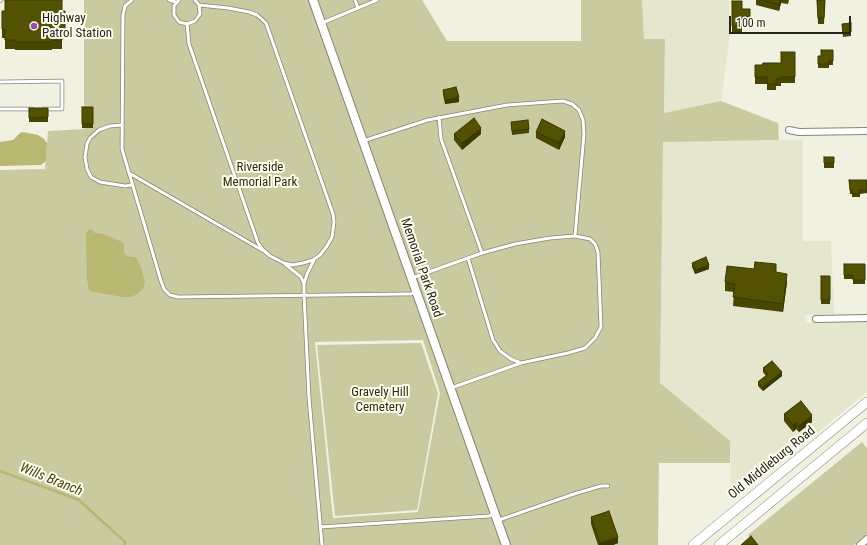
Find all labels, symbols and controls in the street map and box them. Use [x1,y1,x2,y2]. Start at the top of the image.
scale bar [731,8,853,34]
place label: Highway Patrol Station [42,11,112,42]
text: 100 m [736,16,766,30]
marker: Highway Patrol Station [29,21,39,31]
park label: Riverside Memorial Park [223,160,297,191]
street label: Memorial Park Road [397,216,445,320]
park label: Gravely Hill Cemetery [351,385,409,416]
street label: Old Middleburg Road [725,423,819,503]
water label: Wills Branch [17,460,85,500]

